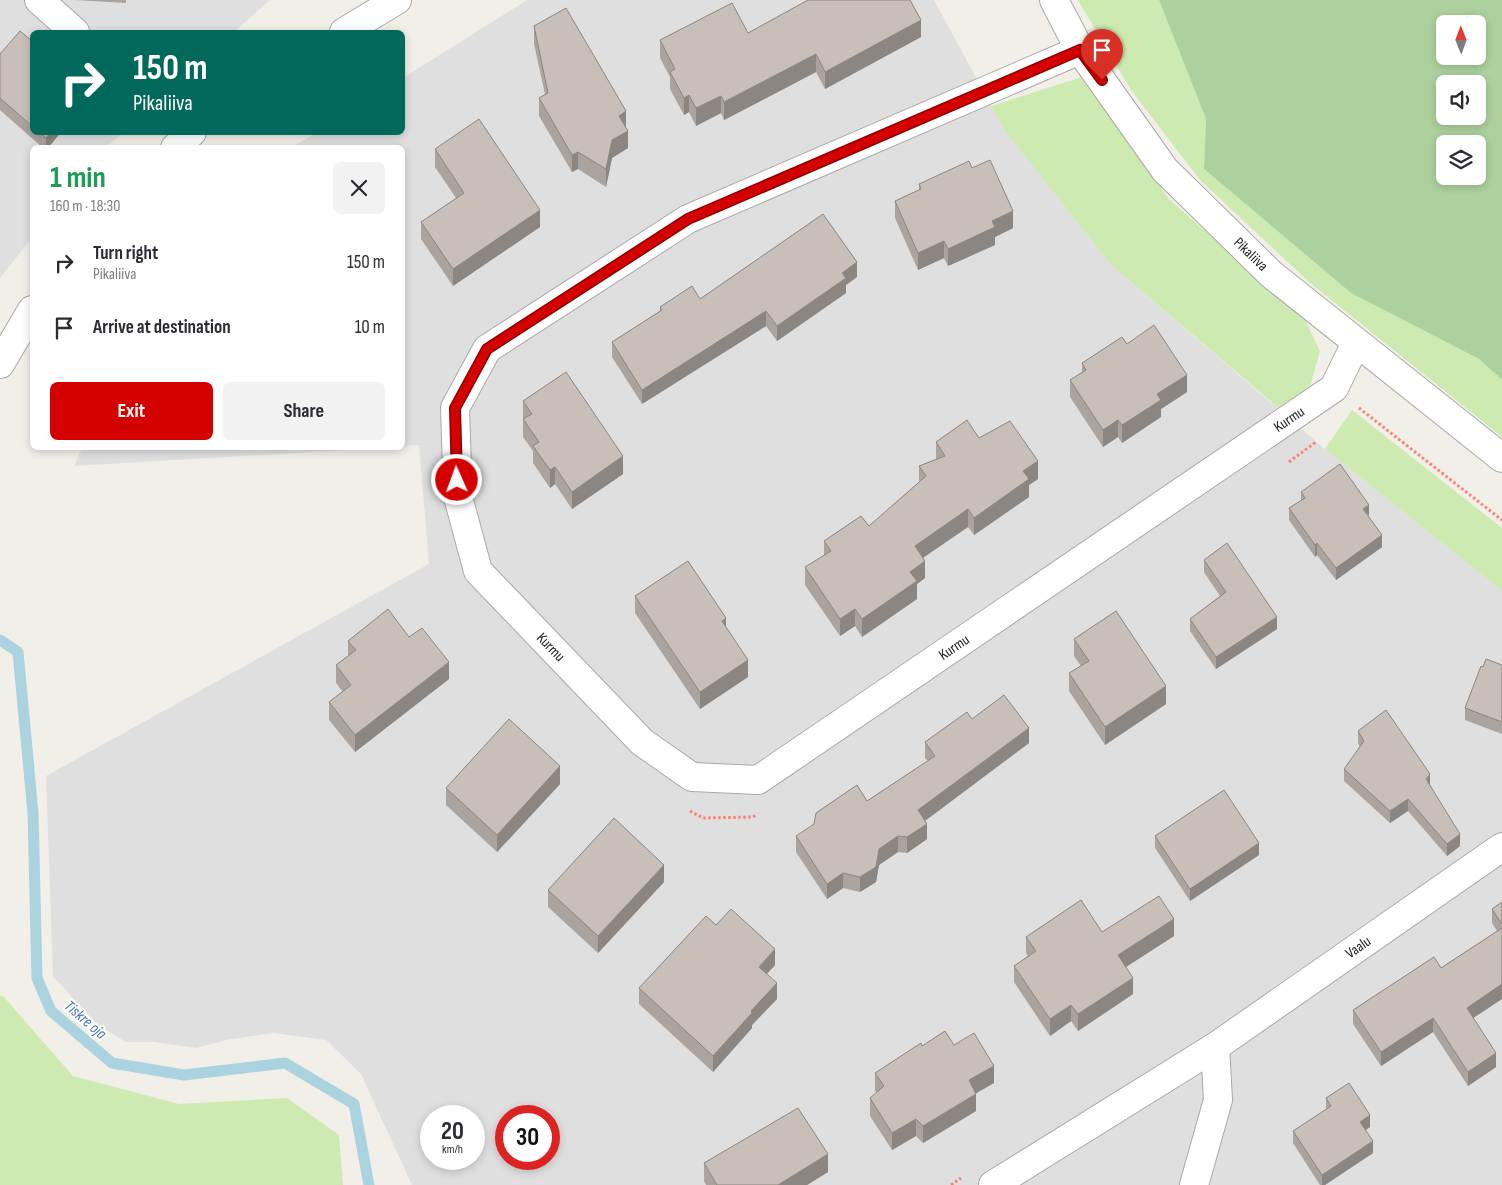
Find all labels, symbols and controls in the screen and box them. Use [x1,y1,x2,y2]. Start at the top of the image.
north arrow [1436,15,1486,65]
map controls [1436,15,1486,185]
pin [1081,29,1123,80]
icon: arrive [1088,36,1116,64]
text: 150 m [133,47,207,90]
icon: right [50,50,115,115]
button: sound [1436,75,1486,125]
text: Pikaliiva [133,90,193,117]
button: layers [1436,135,1486,185]
text: 1 min [50,160,106,196]
button: close [333,162,385,214]
text: 160 m · 18:30 [50,197,120,216]
street label: Pikaliiva [1229,233,1272,275]
text: Turn right [93,242,158,265]
icon: right [50,249,78,277]
text: 150 m [347,251,385,274]
text: Pikaliiva [93,265,136,284]
icon: arrive [50,314,78,342]
text: Arrive at destination [93,316,231,339]
text: 10 m [355,316,385,339]
button: Exit [50,382,213,440]
button: Share [223,382,385,440]
street label: Kurmu [1270,402,1308,437]
position arrow [430,453,482,505]
street label: Kurmu [532,629,569,666]
street label: Kurmu [935,630,973,665]
street label: Vaalu [1342,932,1375,963]
water label: Tiskre oja [60,997,110,1044]
speed limit sign: 30 [495,1105,560,1170]
text: 20 [441,1116,464,1147]
text: km/h [442,1142,463,1157]

